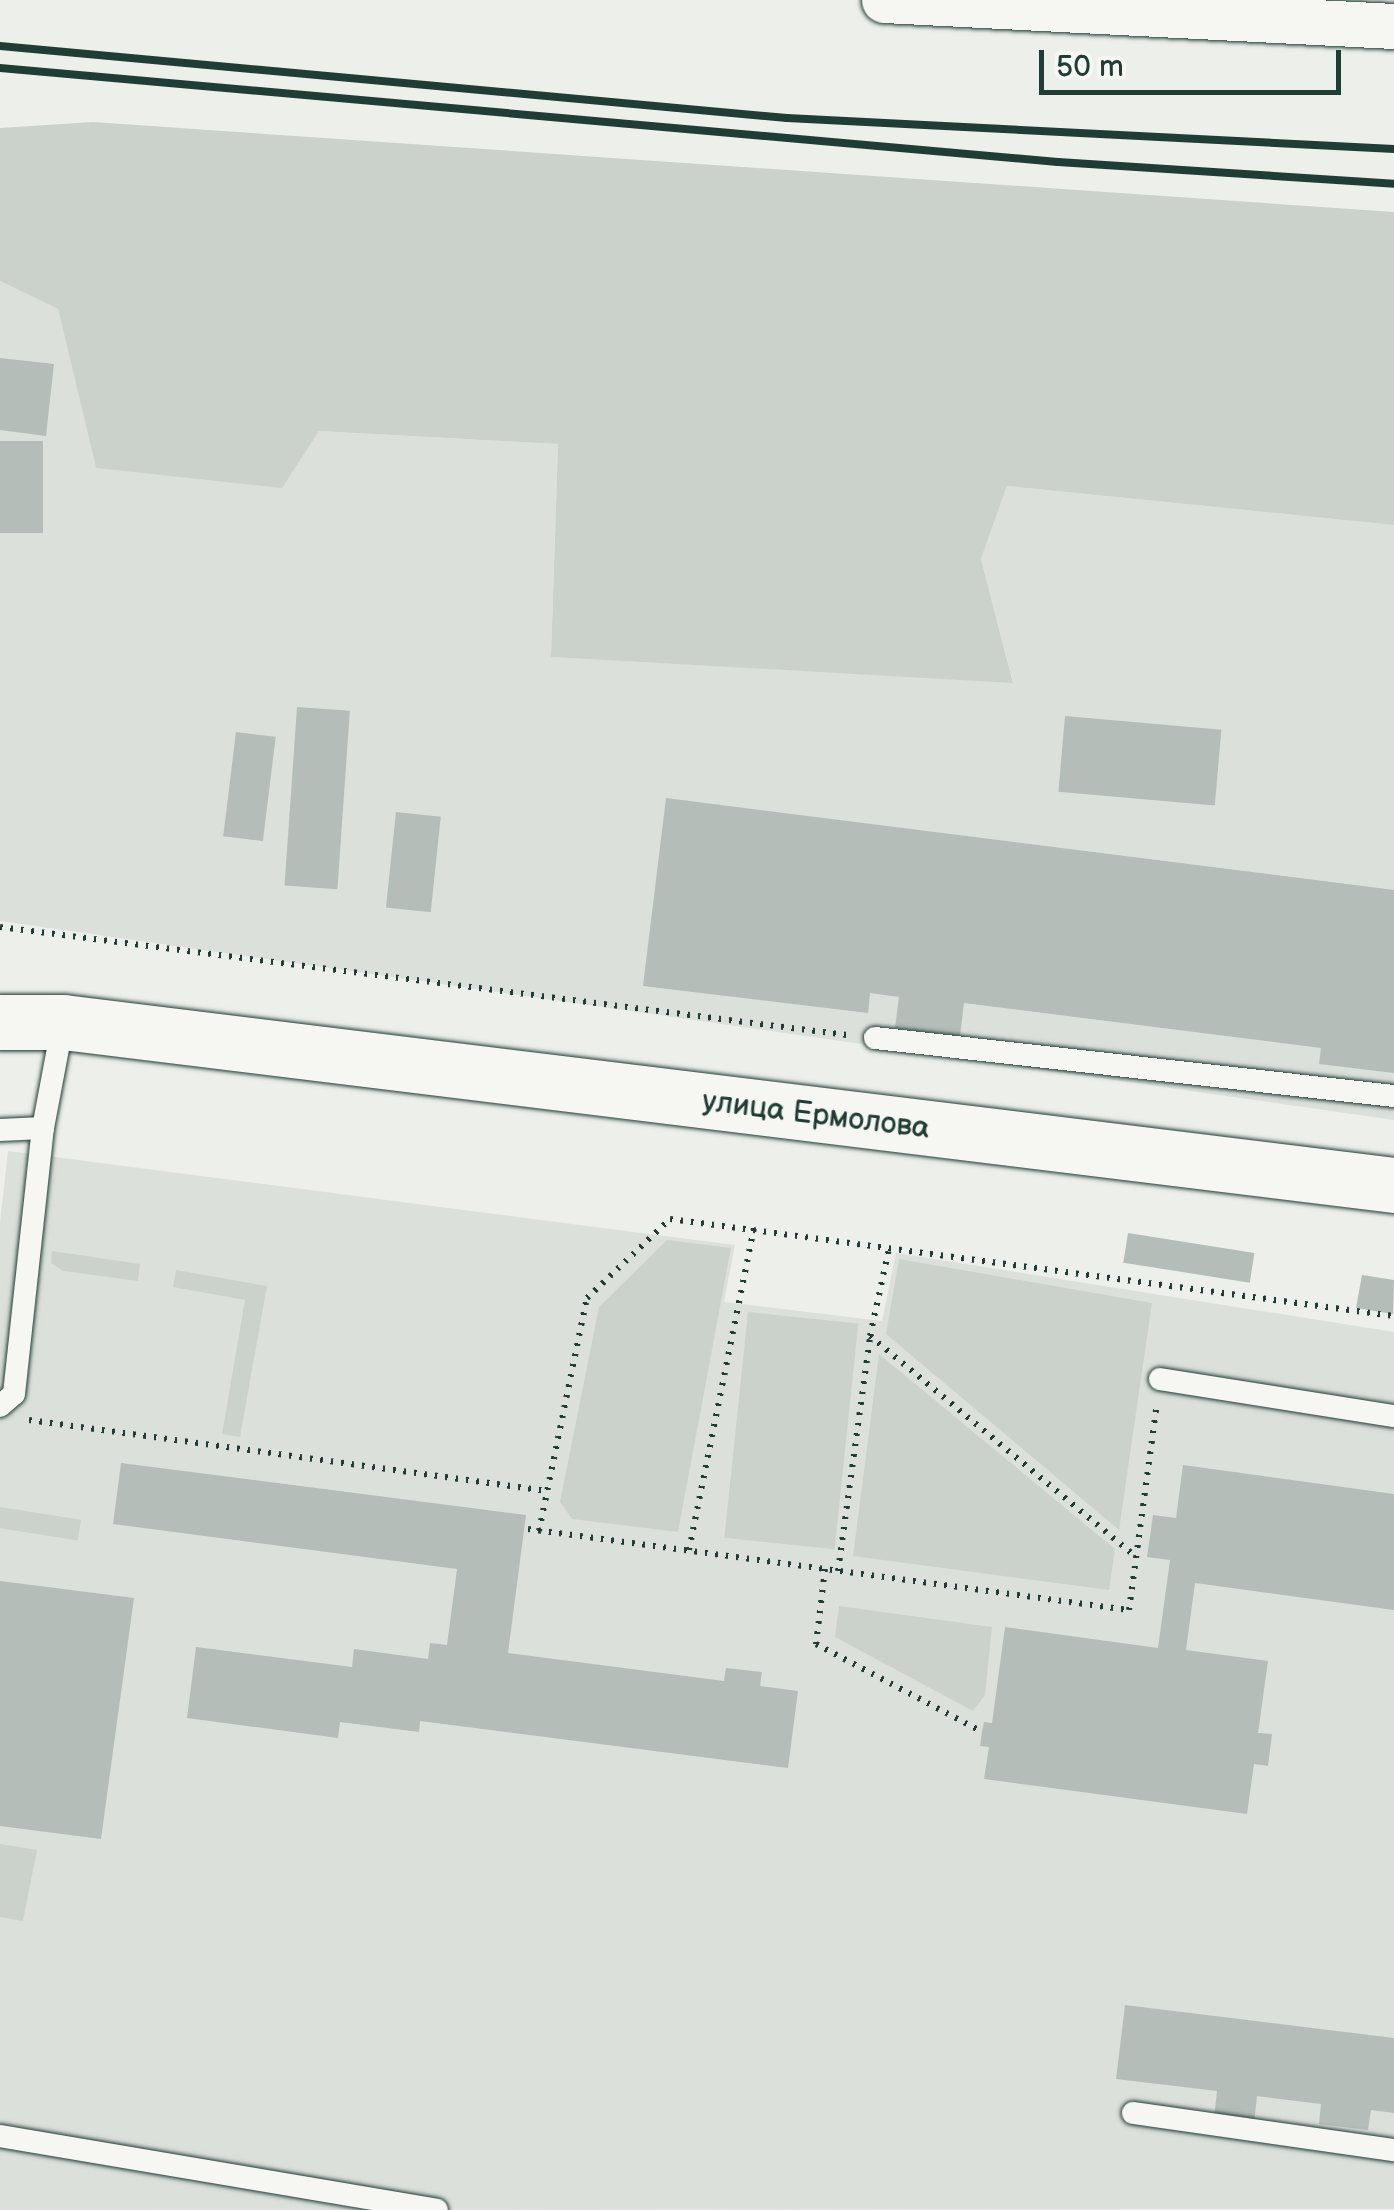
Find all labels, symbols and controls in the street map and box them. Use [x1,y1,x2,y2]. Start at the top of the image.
scale bar [1044,30,1346,92]
text: 50 m [1056,49,1124,85]
street label: улица Ермолова [700,1083,932,1147]

